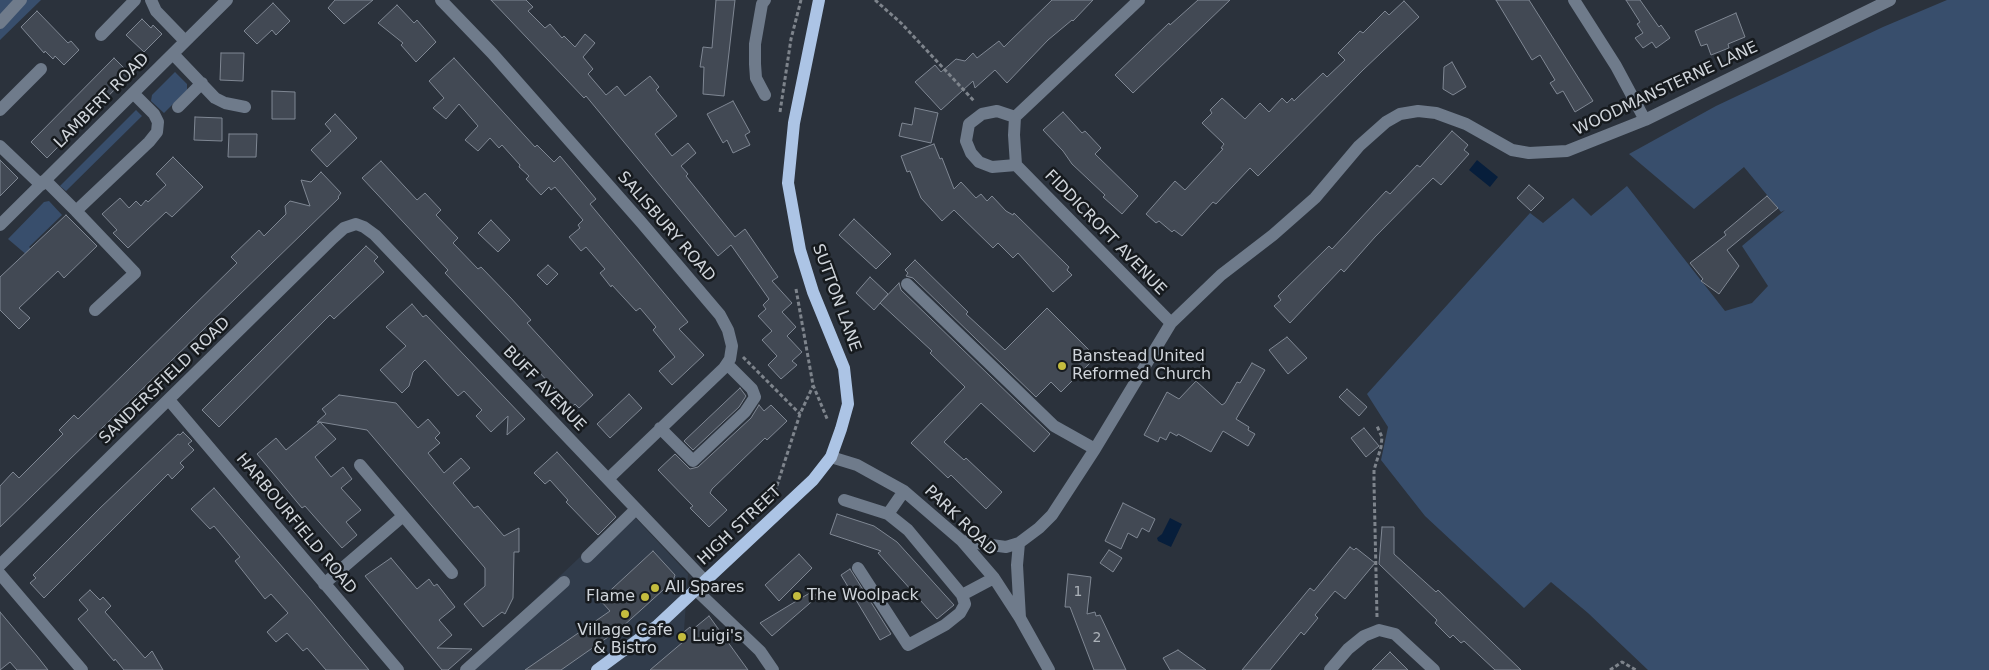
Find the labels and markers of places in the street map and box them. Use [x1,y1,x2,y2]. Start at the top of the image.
place label: Banstead United Reformed Church [1072,347,1211,385]
marker: Banstead United Reformed Church [1056,360,1068,372]
place label: All Spares [665,578,744,598]
marker: All Spares [649,582,661,594]
place label: The Woolpack [807,586,919,606]
place label: Flame [586,587,635,607]
marker: The Woolpack [791,590,803,602]
marker: Flame [639,591,651,603]
marker: Village Cafe & Bistro [619,608,631,620]
place label: Village Cafe & Bistro [577,621,673,659]
place label: Luigi's [692,627,743,647]
marker: Luigi's [676,631,688,643]

